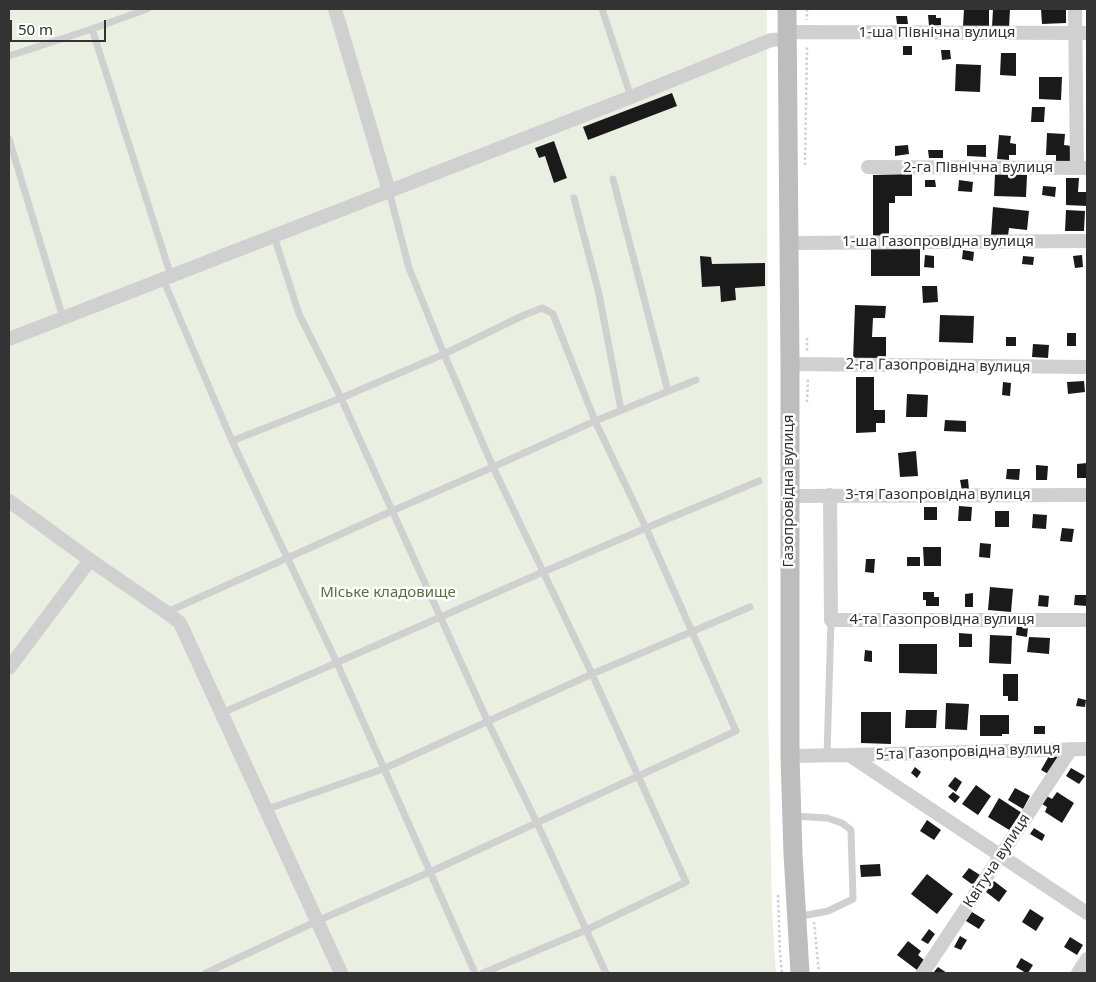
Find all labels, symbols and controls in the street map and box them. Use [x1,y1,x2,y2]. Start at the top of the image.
scale bar [12,10,109,42]
text: 50 m [18,19,53,39]
street label: 1-ша Північна вулиця [859,24,1015,42]
street label: 2-га Північна вулиця [903,159,1053,177]
street label: 1-ша Газопровідна вулиця [842,233,1034,251]
street label: 2-га Газопровідна вулиця [845,355,1031,377]
street label: Газопровідна вулиця [780,415,798,567]
street label: 3-тя Газопровідна вулиця [845,486,1031,504]
park label: Міське кладовище [320,584,456,602]
street label: 4-та Газопровідна вулиця [849,611,1035,629]
street label: 5-та Газопровідна вулиця [875,740,1061,764]
street label: Квітуча вулиця [960,811,1034,911]

